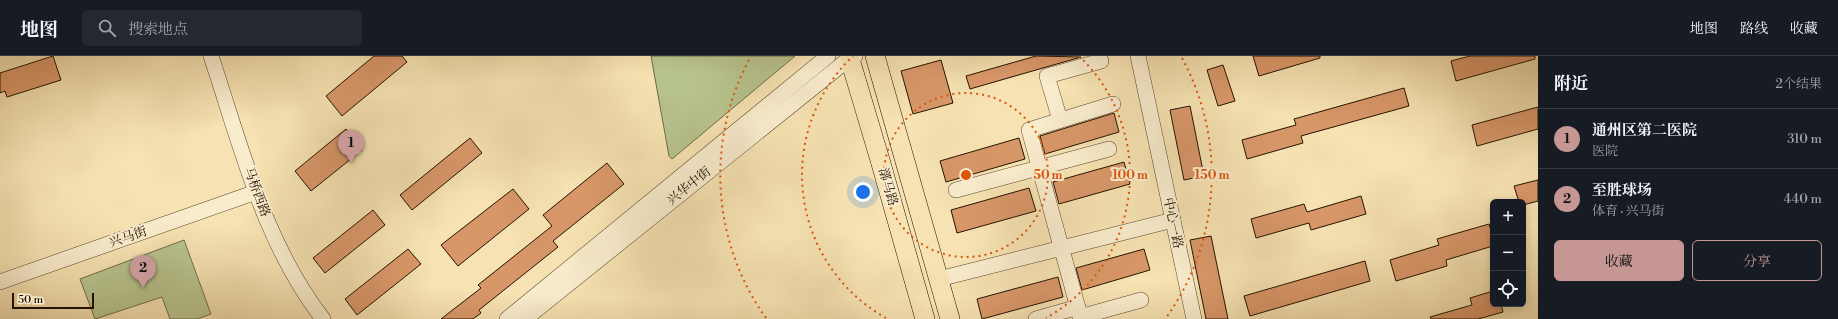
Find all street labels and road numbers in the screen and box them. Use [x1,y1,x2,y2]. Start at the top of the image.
street label: 兴华中街 [664,163,714,209]
street label: 马桥西路 [241,165,273,219]
street label: 漷马路 [875,166,901,208]
street label: 中心一路 [1160,196,1186,250]
street label: 兴马街 [107,223,149,251]

